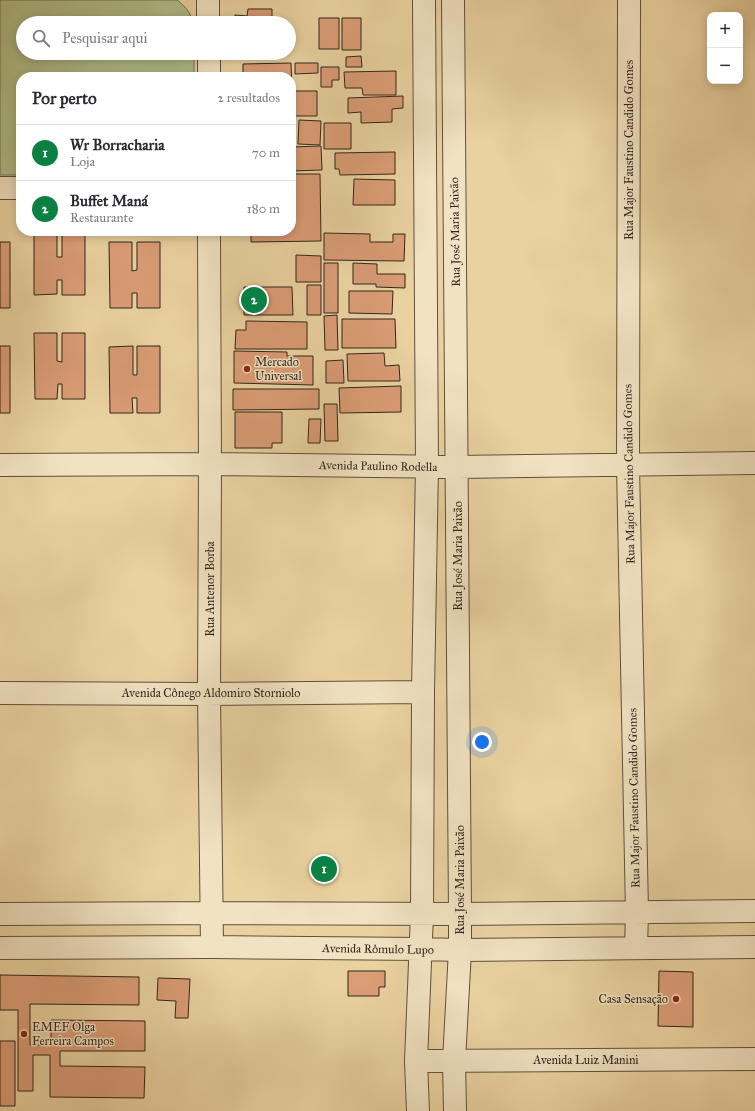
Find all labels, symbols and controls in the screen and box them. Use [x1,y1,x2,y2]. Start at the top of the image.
map controls [707,12,743,84]
button: + [707,12,743,48]
search box [16,16,296,60]
icon: search [30,27,52,49]
text: Pesquisar aqui [62,29,148,47]
button: − [707,48,743,84]
street label: Rua Major Faustino Candido Gomes [622,60,636,240]
text: Por perto [32,88,97,109]
text: 2 resultados [217,90,280,106]
text: Wr Borracharia [70,136,165,154]
text: 1 [42,145,48,161]
text: 70 m [252,145,280,161]
text: Loja [70,154,95,170]
street label: Rua José Maria Paixão [447,177,464,287]
text: Buffet Maná [70,192,148,210]
text: 2 [42,201,48,217]
text: 180 m [247,201,280,217]
text: Restaurante [70,210,134,226]
pin: 2 [241,285,267,315]
place label: Mercado Universal [255,355,302,383]
marker: Mercado Universal [242,364,252,374]
street label: Rua Major Faustino Candido Gomes [620,384,638,564]
street label: Avenida Paulino Rodella [318,458,438,474]
street label: Rua José Maria Paixão [451,501,466,611]
street label: Rua Antenor Borba [203,540,217,637]
street label: Avenida Cônego Aldomiro Storniolo [121,686,300,701]
street label: Rua Major Faustino Candido Gomes [625,708,643,888]
your location [472,732,492,752]
street label: Rua José Maria Paixão [453,825,468,935]
pin: 1 [311,854,337,884]
street label: Avenida Rômulo Lupo [321,941,434,957]
place label: Casa Sensação [599,992,668,1006]
marker: Casa Sensação [671,994,681,1004]
place label: EMEF Olga Ferreira Campos [32,1020,114,1048]
marker: EMEF Olga Ferreira Campos [19,1029,29,1039]
street label: Avenida Luiz Manini [532,1053,639,1067]

